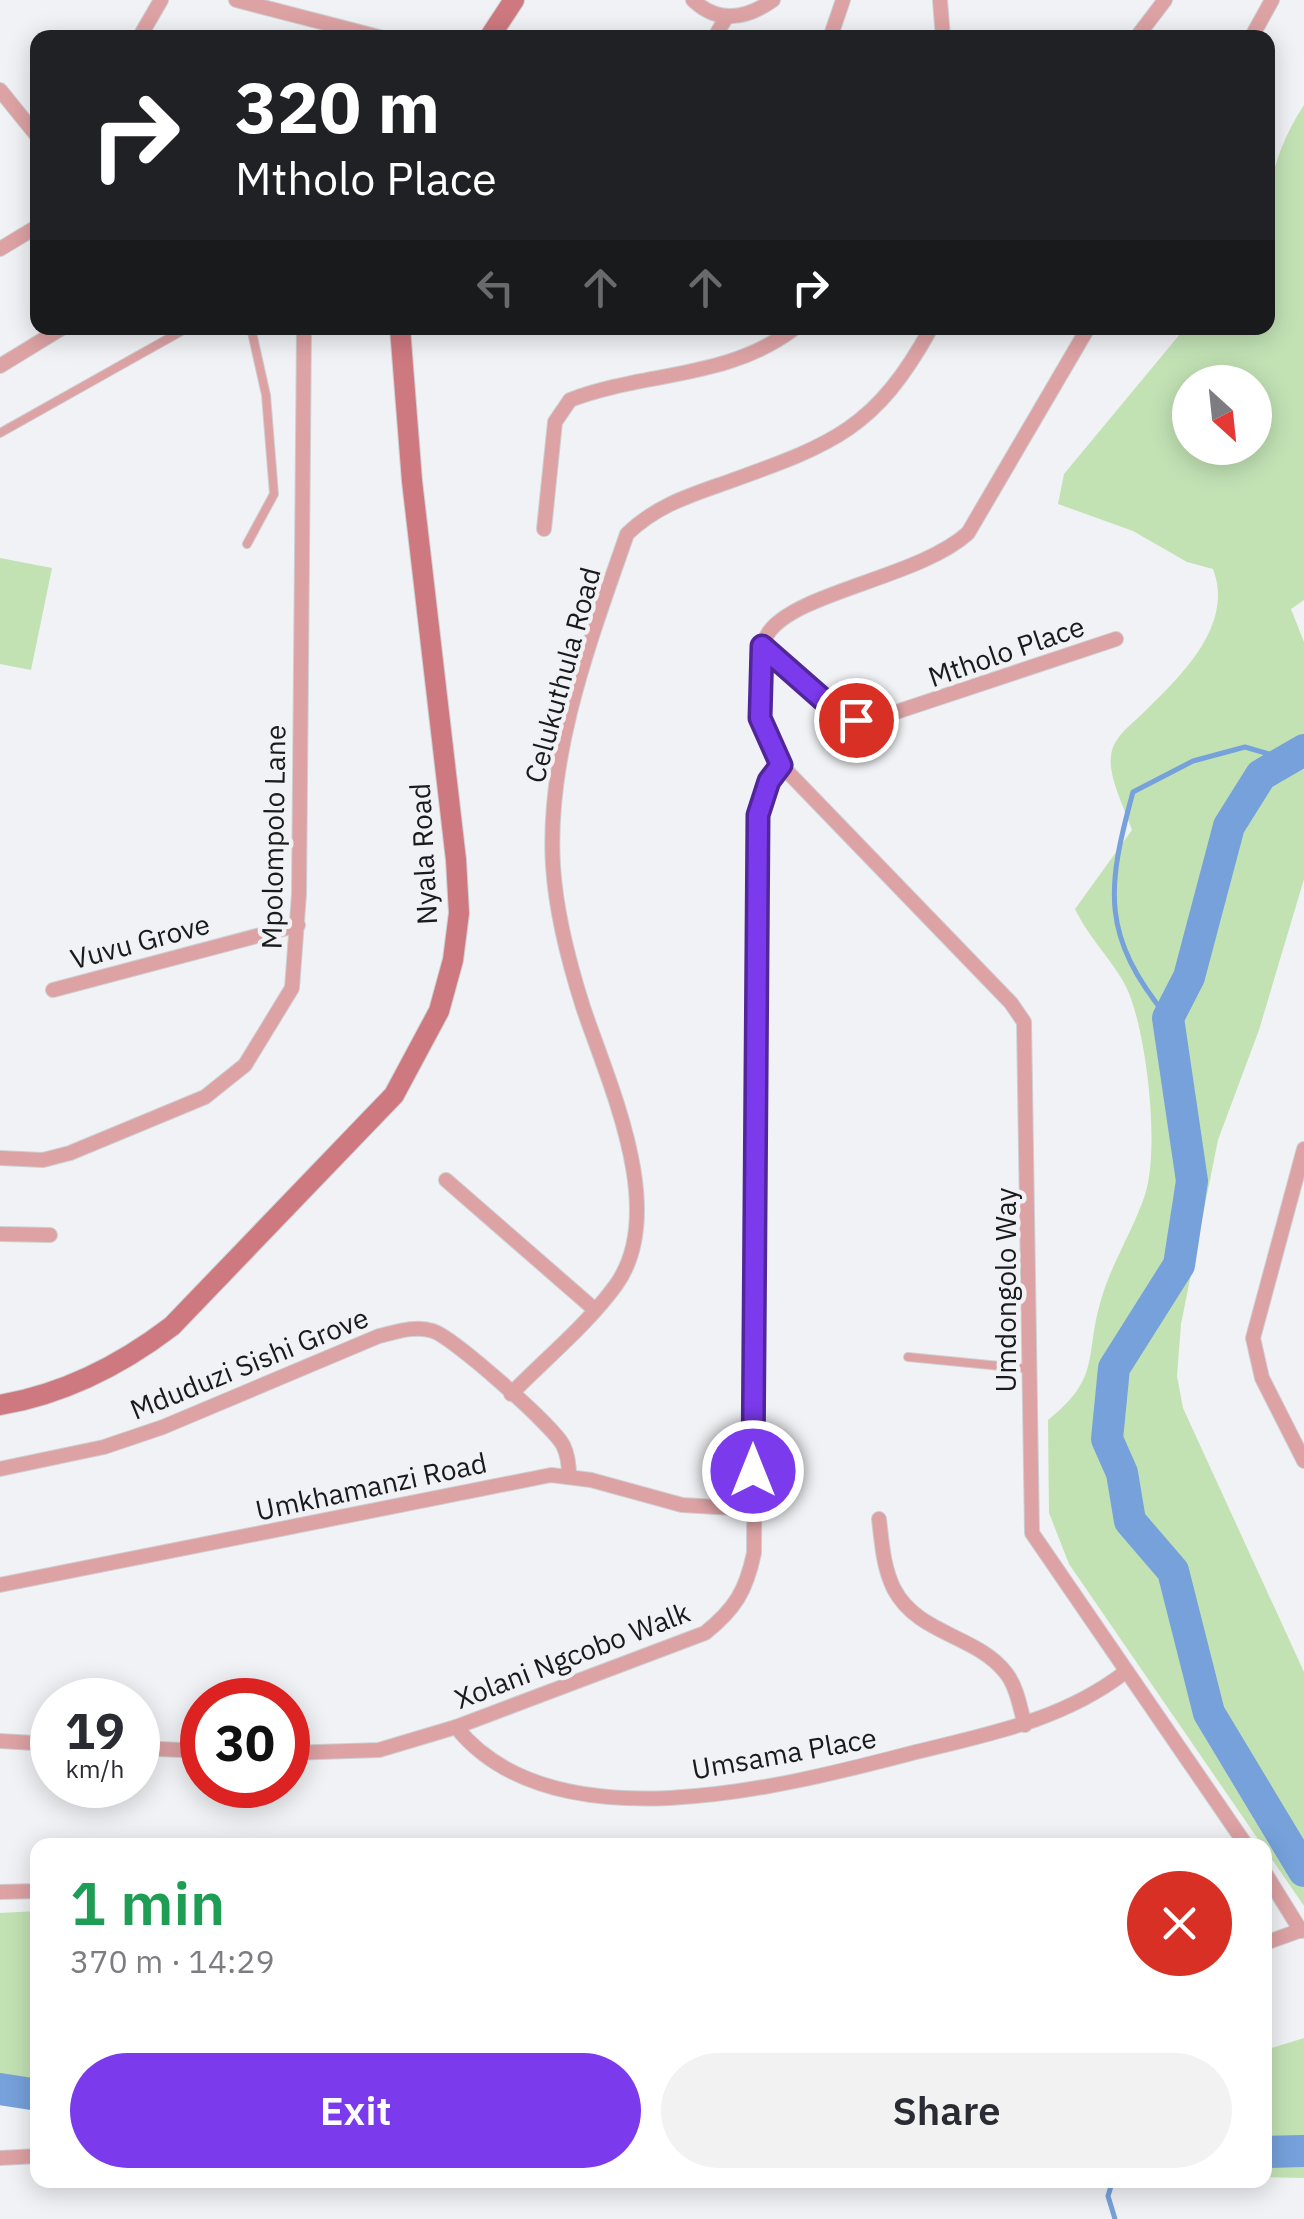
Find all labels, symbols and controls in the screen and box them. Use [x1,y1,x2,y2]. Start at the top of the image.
text: 320 m [235,61,440,152]
icon: right [70,70,200,200]
text: Mtholo Place [235,149,497,207]
icon: left [468,260,523,315]
icon: ahead [573,260,628,315]
icon: ahead [678,260,733,315]
icon: right [783,260,838,315]
north arrow [1172,365,1272,465]
map controls [1172,365,1272,465]
street label: Celukuthula Road [515,563,609,787]
street label: Mtholo Place [923,607,1089,695]
pin [814,678,899,763]
icon: arrive [829,693,884,748]
street label: Mpolompolo Lane [253,724,293,950]
street label: Nyala Road [401,782,445,926]
street label: Vuvu Grove [66,905,214,977]
street label: Umdongolo Way [987,1188,1024,1392]
street label: Mduduzi Sishi Grove [124,1298,374,1428]
position arrow [701,1419,805,1523]
street label: Umkhamanzi Road [252,1443,490,1529]
street label: Xolani Ngcobo Walk [449,1593,695,1717]
speed limit sign: 30 [180,1678,310,1808]
text: 19 [65,1698,125,1763]
street label: Umsama Place [689,1719,879,1787]
text: km/h [66,1752,124,1785]
text: 1 min [70,1863,225,1942]
button: close [1127,1871,1232,1976]
text: 370 m · 14:29 [70,1940,275,1982]
button: Exit [70,2053,641,2168]
button: Share [661,2053,1232,2168]

